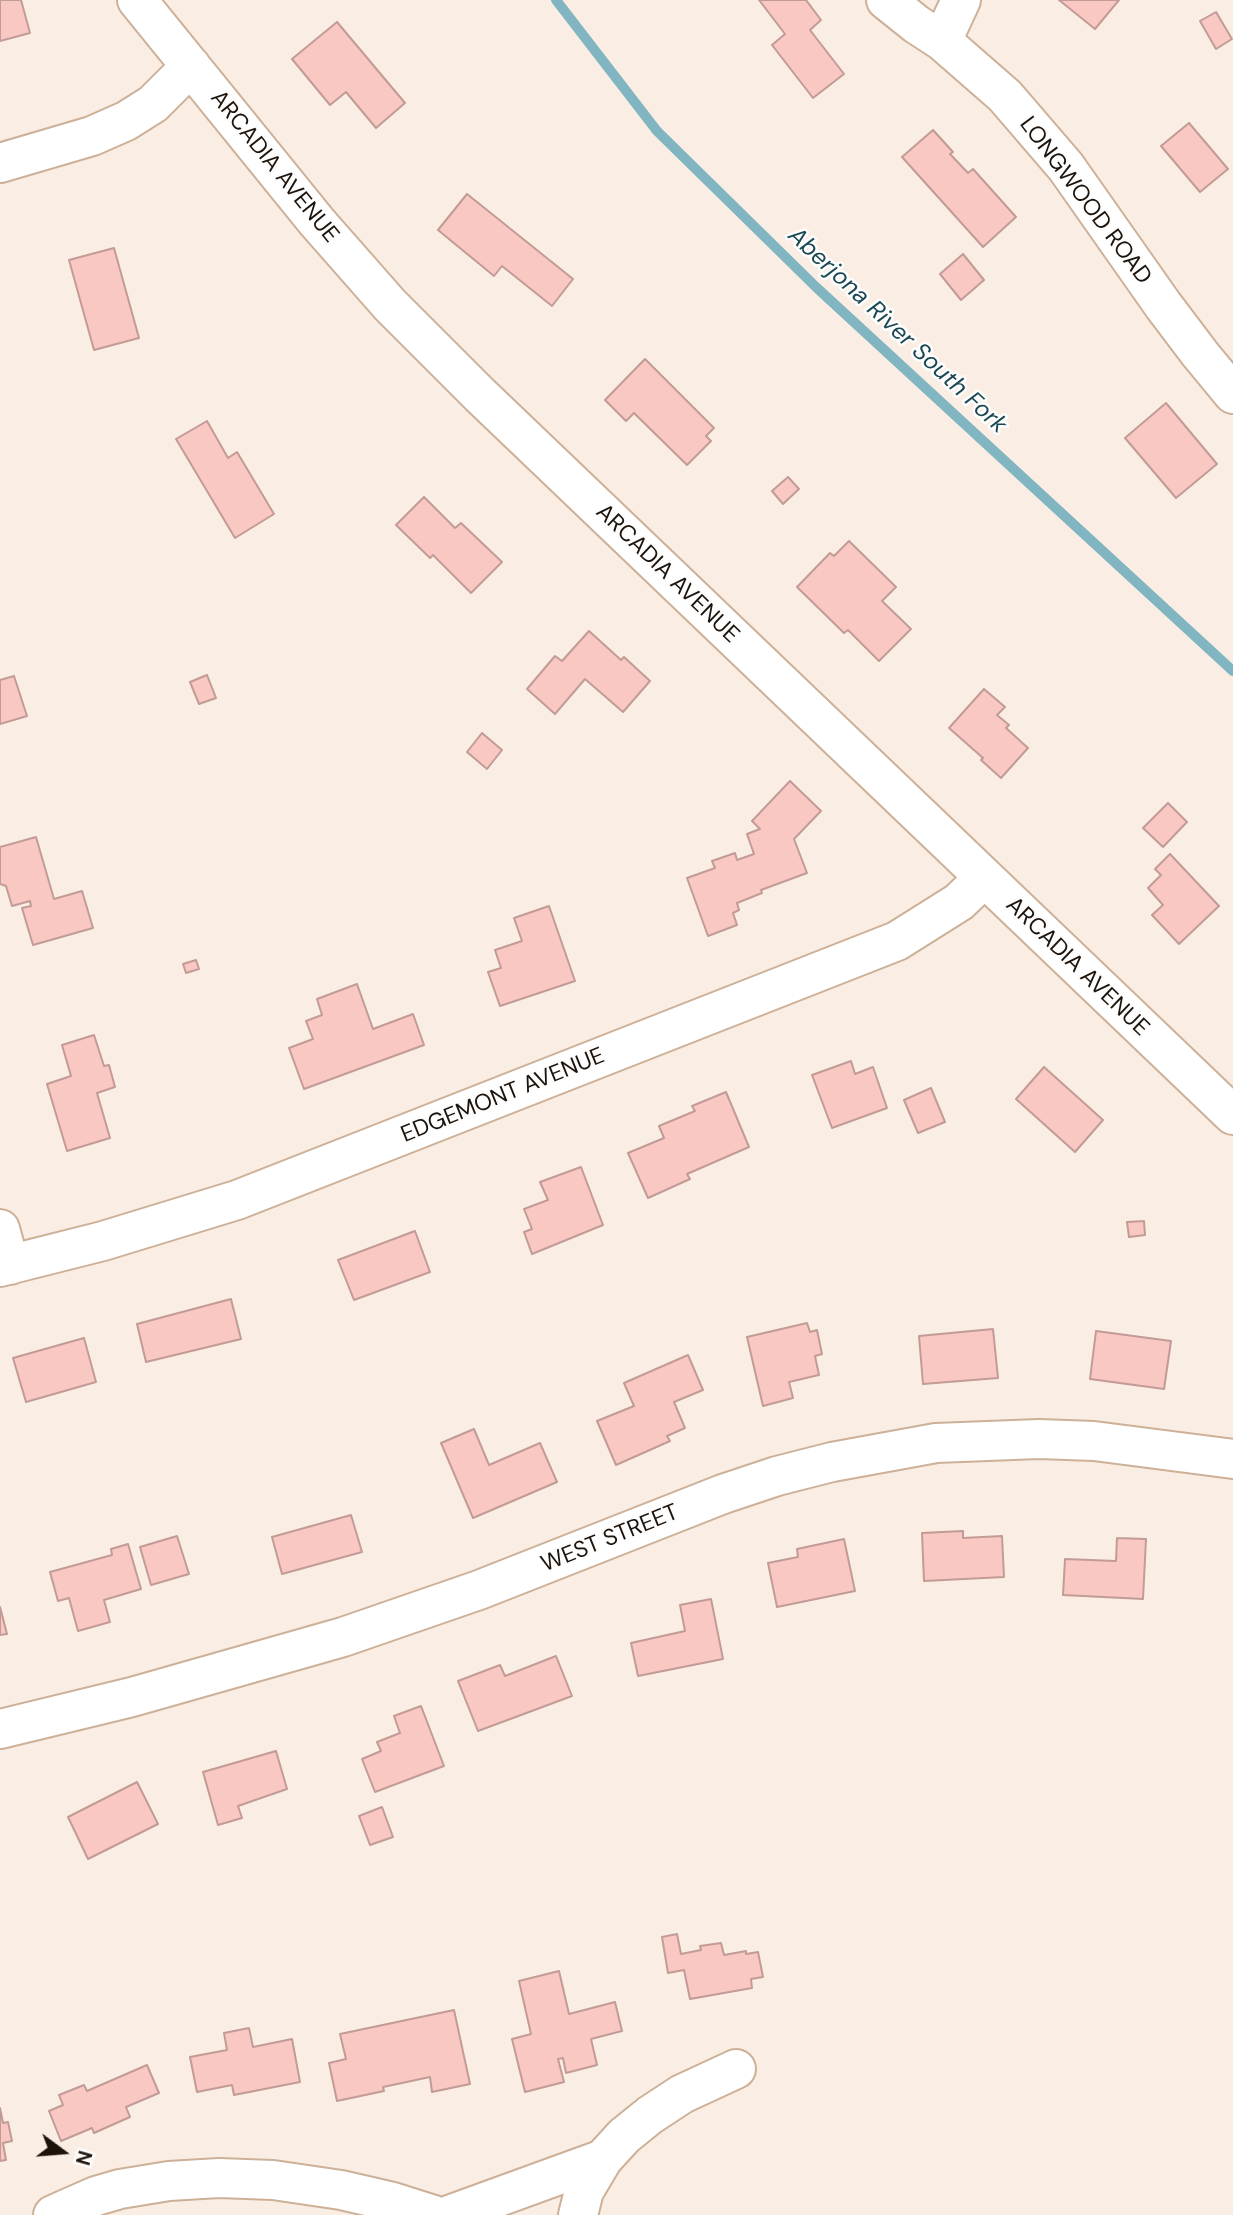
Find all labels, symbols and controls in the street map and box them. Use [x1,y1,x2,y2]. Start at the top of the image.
street label: ARCADIA AVENUE [204,85,344,249]
street label: LONGWOOD ROAD [1013,112,1157,290]
water label: Aberjona River South Fork [781,222,1013,440]
street label: ARCADIA AVENUE [590,499,744,649]
street label: ARCADIA AVENUE [1000,892,1154,1042]
street label: EDGEMONT AVENUE [397,1043,609,1149]
street label: WEST STREET [537,1499,683,1579]
north arrow [28,2117,98,2187]
text: N [70,2148,98,2168]

